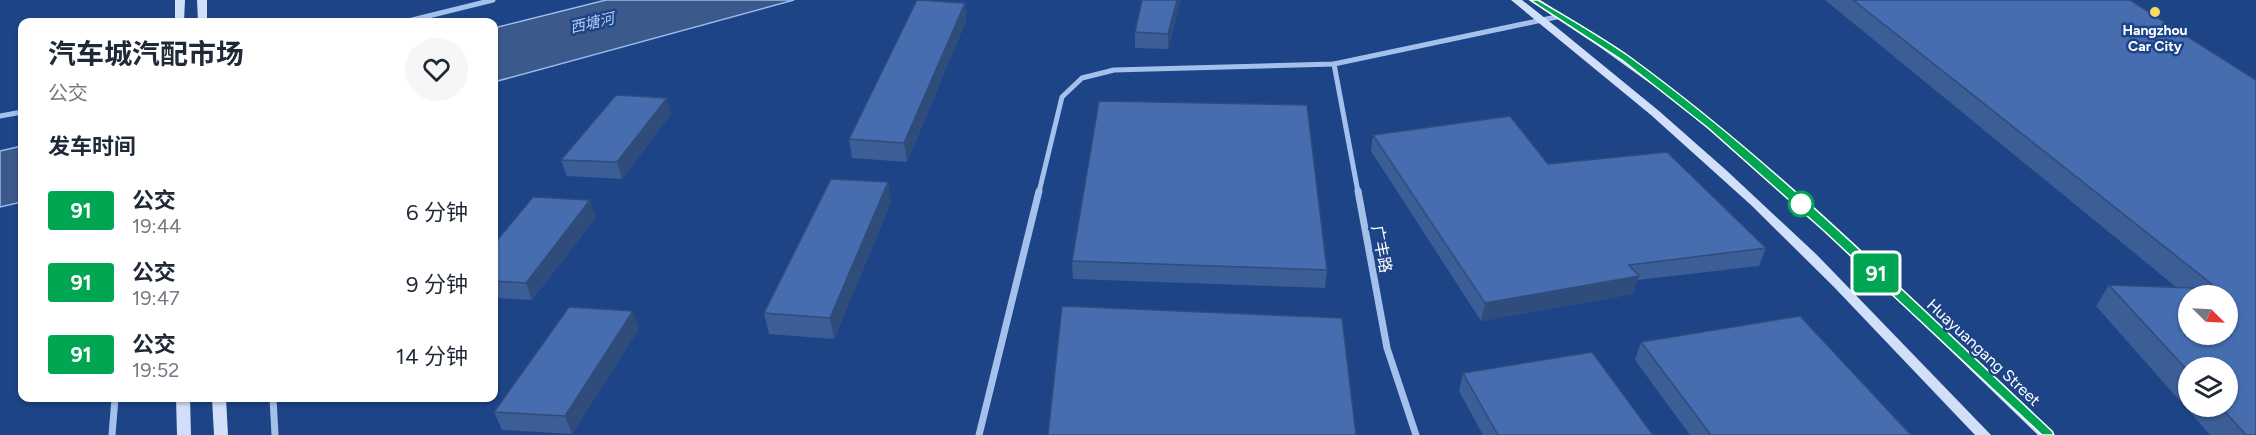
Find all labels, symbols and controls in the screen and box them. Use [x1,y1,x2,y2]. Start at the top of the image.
marker: Hangzhou Car City [2148,5,2162,19]
water label: 西塘河 [568,8,619,37]
place label: Hangzhou Car City [2122,22,2188,55]
text: 汽车城汽配市场 [48,37,244,71]
button: heart [405,38,468,101]
text: 公交 [48,81,88,105]
text: 发车时间 [48,133,136,160]
text: 公交 [132,187,176,214]
unlabelled marker [1788,191,1814,217]
text: 91 [70,198,92,223]
text: 6 分钟 [406,199,468,226]
text: 19:44 [132,214,181,238]
street label: 广丰路 [1368,224,1395,274]
line badge: 91 [1849,254,1903,292]
text: 公交 [132,259,176,286]
text: 91 [1865,261,1887,286]
text: 91 [70,270,92,295]
text: 9 分钟 [406,271,468,298]
north arrow [2178,285,2238,345]
map controls [2178,285,2238,417]
text: 19:47 [132,286,180,310]
street label: Huayuangang Street [1923,295,2044,410]
text: 公交 [132,331,176,358]
text: 91 [70,342,92,367]
text: 14 分钟 [396,343,468,370]
button: layers [2178,357,2238,417]
text: 19:52 [132,358,179,382]

